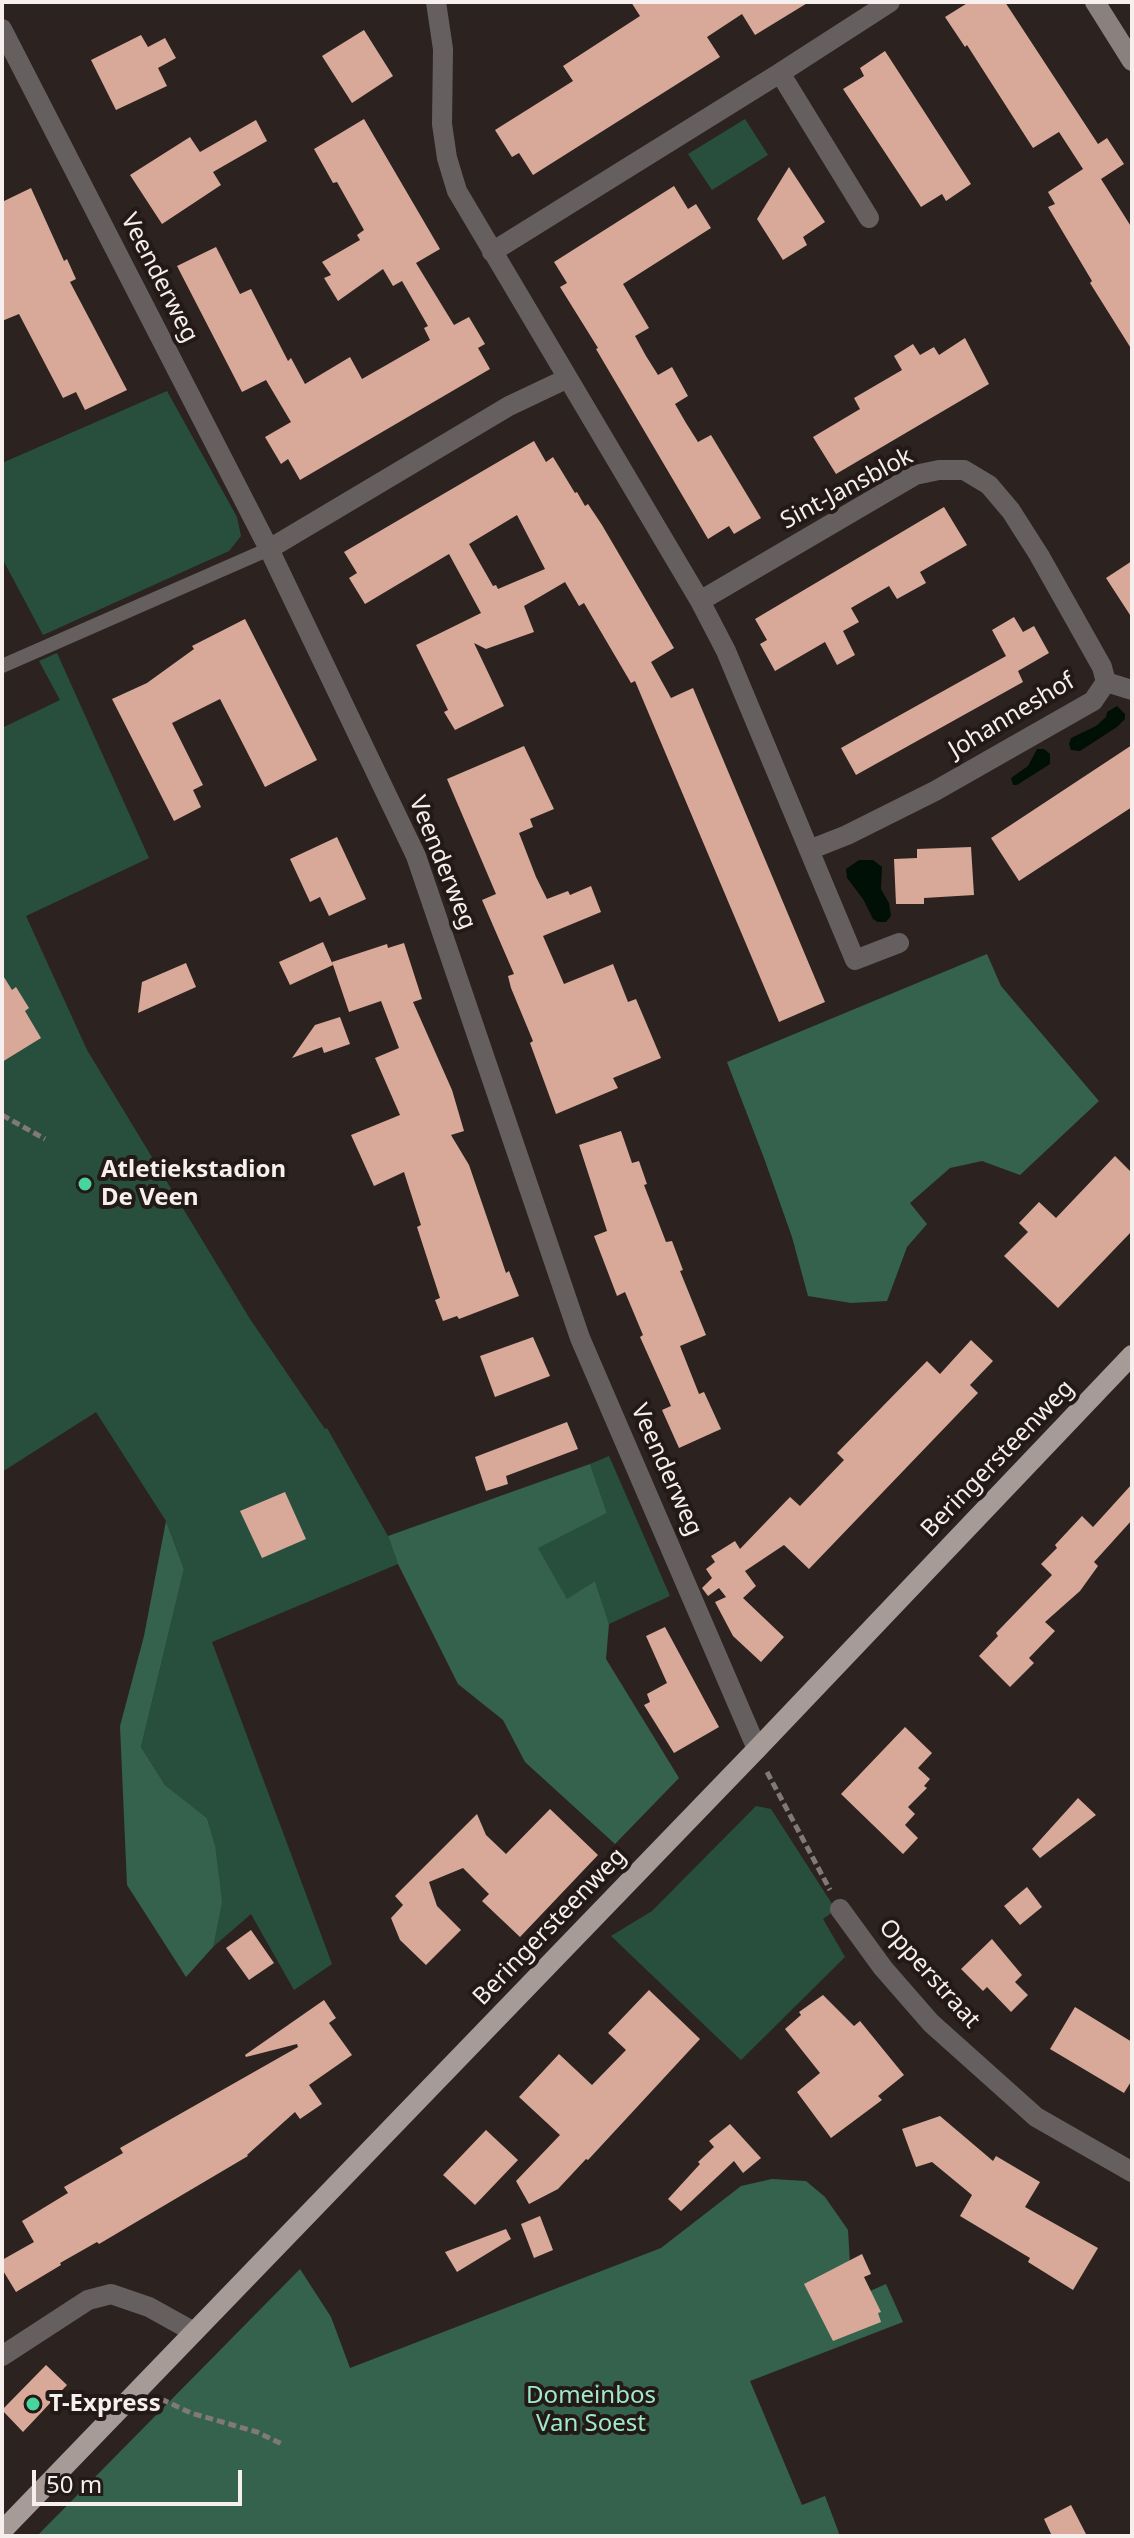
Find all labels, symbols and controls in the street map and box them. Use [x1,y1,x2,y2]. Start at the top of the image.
street label: Veenderweg [114,209,204,347]
street label: Sint-Jansblok [776,442,918,536]
street label: Johanneshof [944,667,1080,765]
street label: Veenderweg [402,792,482,934]
place label: Atletiekstadion De Veen [101,1156,286,1212]
marker: Atletiekstadion De Veen [76,1175,94,1193]
street label: Beringersteenweg [916,1374,1080,1544]
street label: Veenderweg [624,1400,708,1540]
street label: Beringersteenweg [468,1842,632,2012]
street label: Opperstraat [872,1913,986,2035]
park label: Domeinbos Van Soest [526,2382,656,2438]
place label: T-Express [49,2390,161,2418]
marker: T-Express [24,2395,42,2413]
scale bar [36,2454,246,2504]
text: 50 m [46,2467,102,2500]

